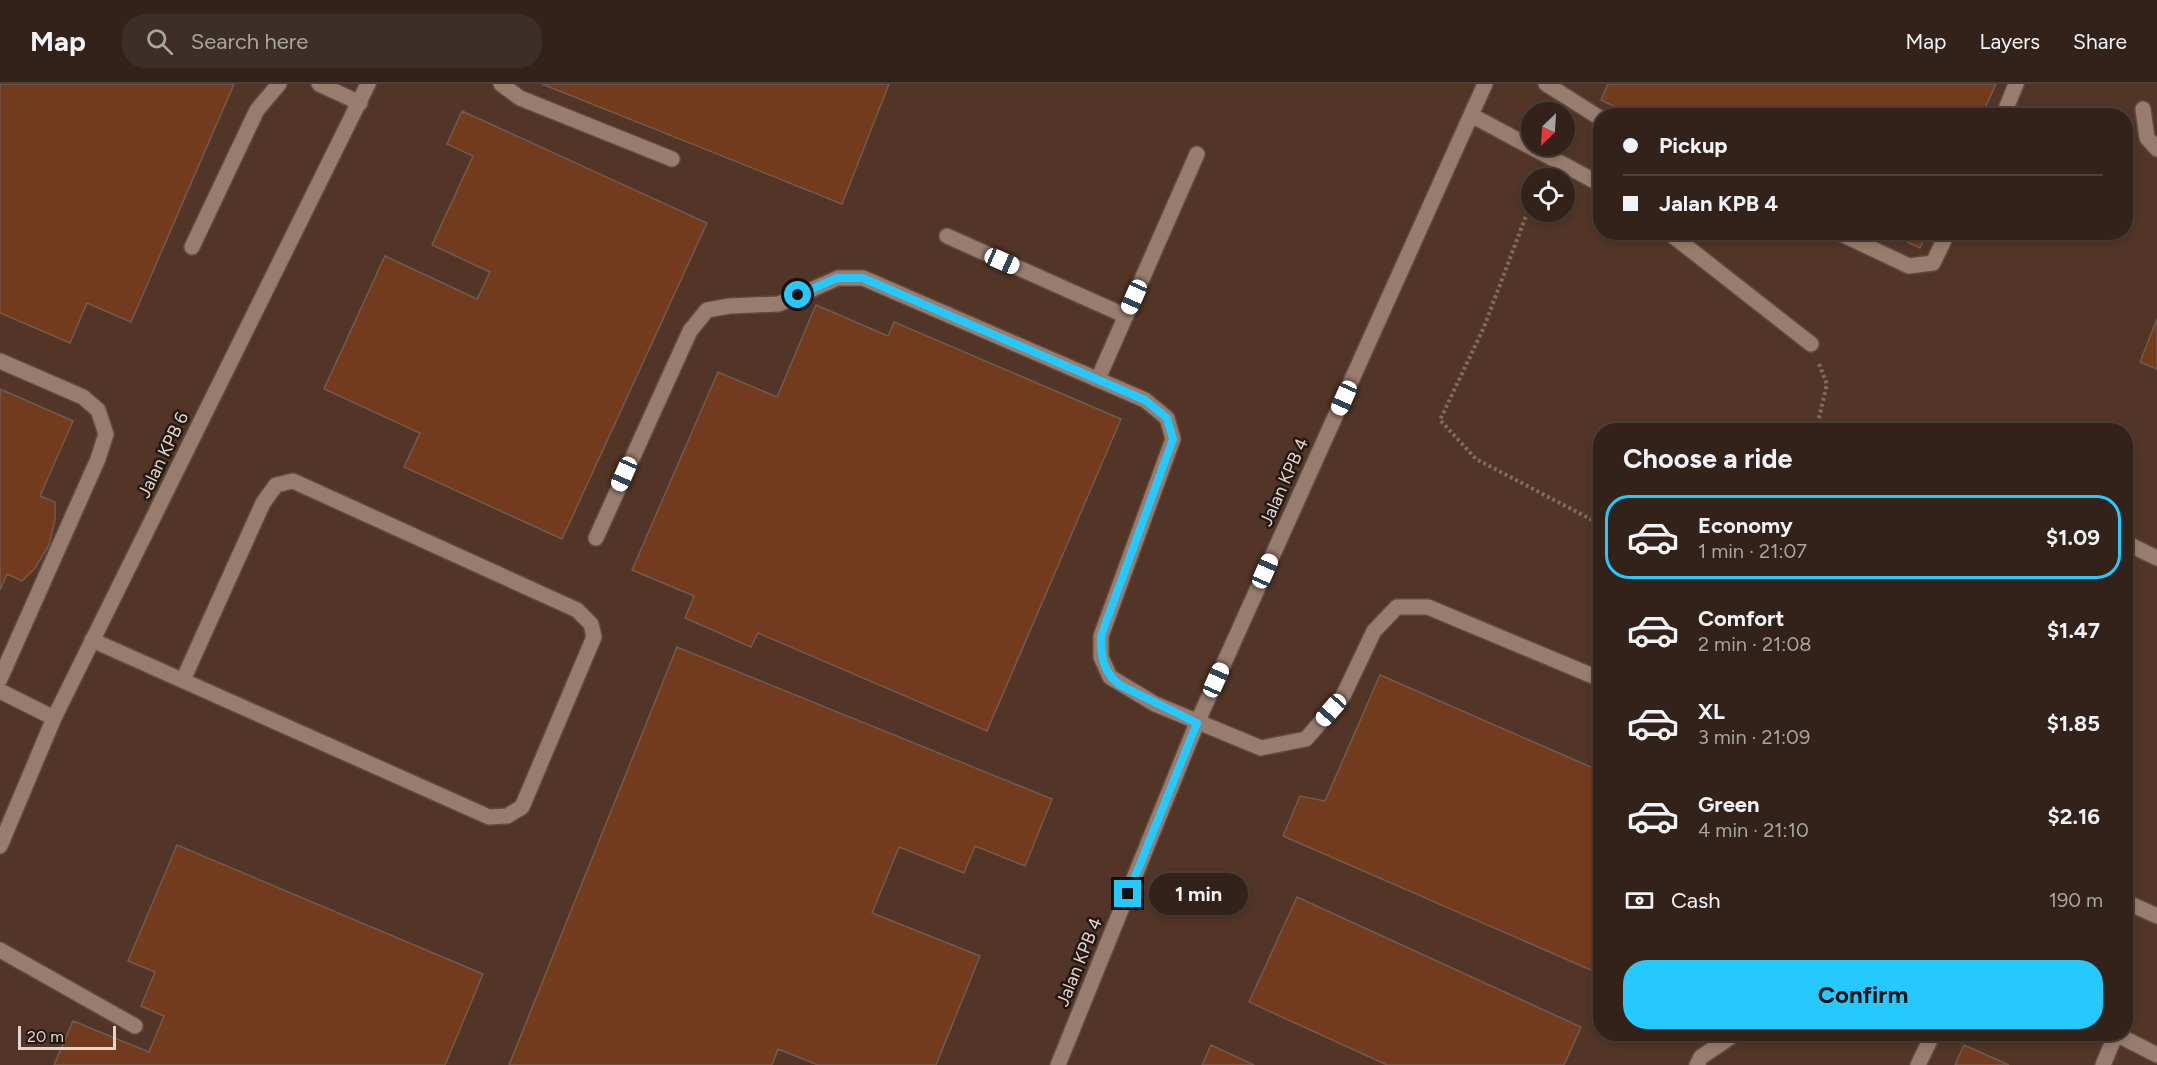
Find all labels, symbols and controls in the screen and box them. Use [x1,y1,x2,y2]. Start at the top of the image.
search box [122,14,542,68]
text: Map [30,24,86,58]
icon: search [143,25,176,58]
text: Search here [191,28,308,55]
text: Map [1906,29,1946,54]
text: Layers [1979,29,2040,54]
text: Share [2073,29,2127,54]
north arrow [1521,102,1575,156]
map controls [1521,102,1575,222]
text: Pickup [1659,132,1728,159]
button: locate [1521,168,1575,222]
text: Jalan KPB 4 [1659,190,1778,217]
car [982,245,1022,277]
car [1118,277,1150,317]
route start [784,281,811,308]
car [1328,378,1360,418]
street label: Jalan KPB 6 [133,408,193,502]
street label: Jalan KPB 4 [1255,435,1313,529]
text: Choose a ride [1623,442,1792,475]
car [608,454,640,494]
icon: car [1626,510,1680,564]
text: Economy [1698,512,1793,539]
text: $1.09 [2046,524,2100,551]
text: 1 min · 21:07 [1698,539,1807,563]
car [1249,551,1281,591]
icon: car [1626,603,1680,657]
text: Comfort [1698,605,1784,632]
text: $1.47 [2047,617,2100,644]
text: 2 min · 21:08 [1698,632,1812,656]
car [1200,660,1232,700]
car [1312,691,1350,729]
icon: car [1626,696,1680,750]
text: XL [1698,698,1725,725]
text: $1.85 [2047,710,2100,737]
text: 3 min · 21:09 [1698,725,1810,749]
icon: car [1626,789,1680,843]
text: Green [1698,791,1760,818]
text: $2.16 [2048,803,2100,830]
text: 4 min · 21:10 [1698,818,1809,842]
callout: 1 min [1149,873,1248,915]
route end [1114,880,1141,907]
text: 1 min [1175,882,1222,906]
icon: cash [1623,884,1656,917]
text: Cash [1671,887,1721,914]
text: 190 m [2049,888,2103,912]
street label: Jalan KPB 4 [1051,914,1107,1010]
button: Confirm [1623,960,2103,1029]
scale bar [18,1023,116,1050]
text: 20 m [27,1027,64,1046]

